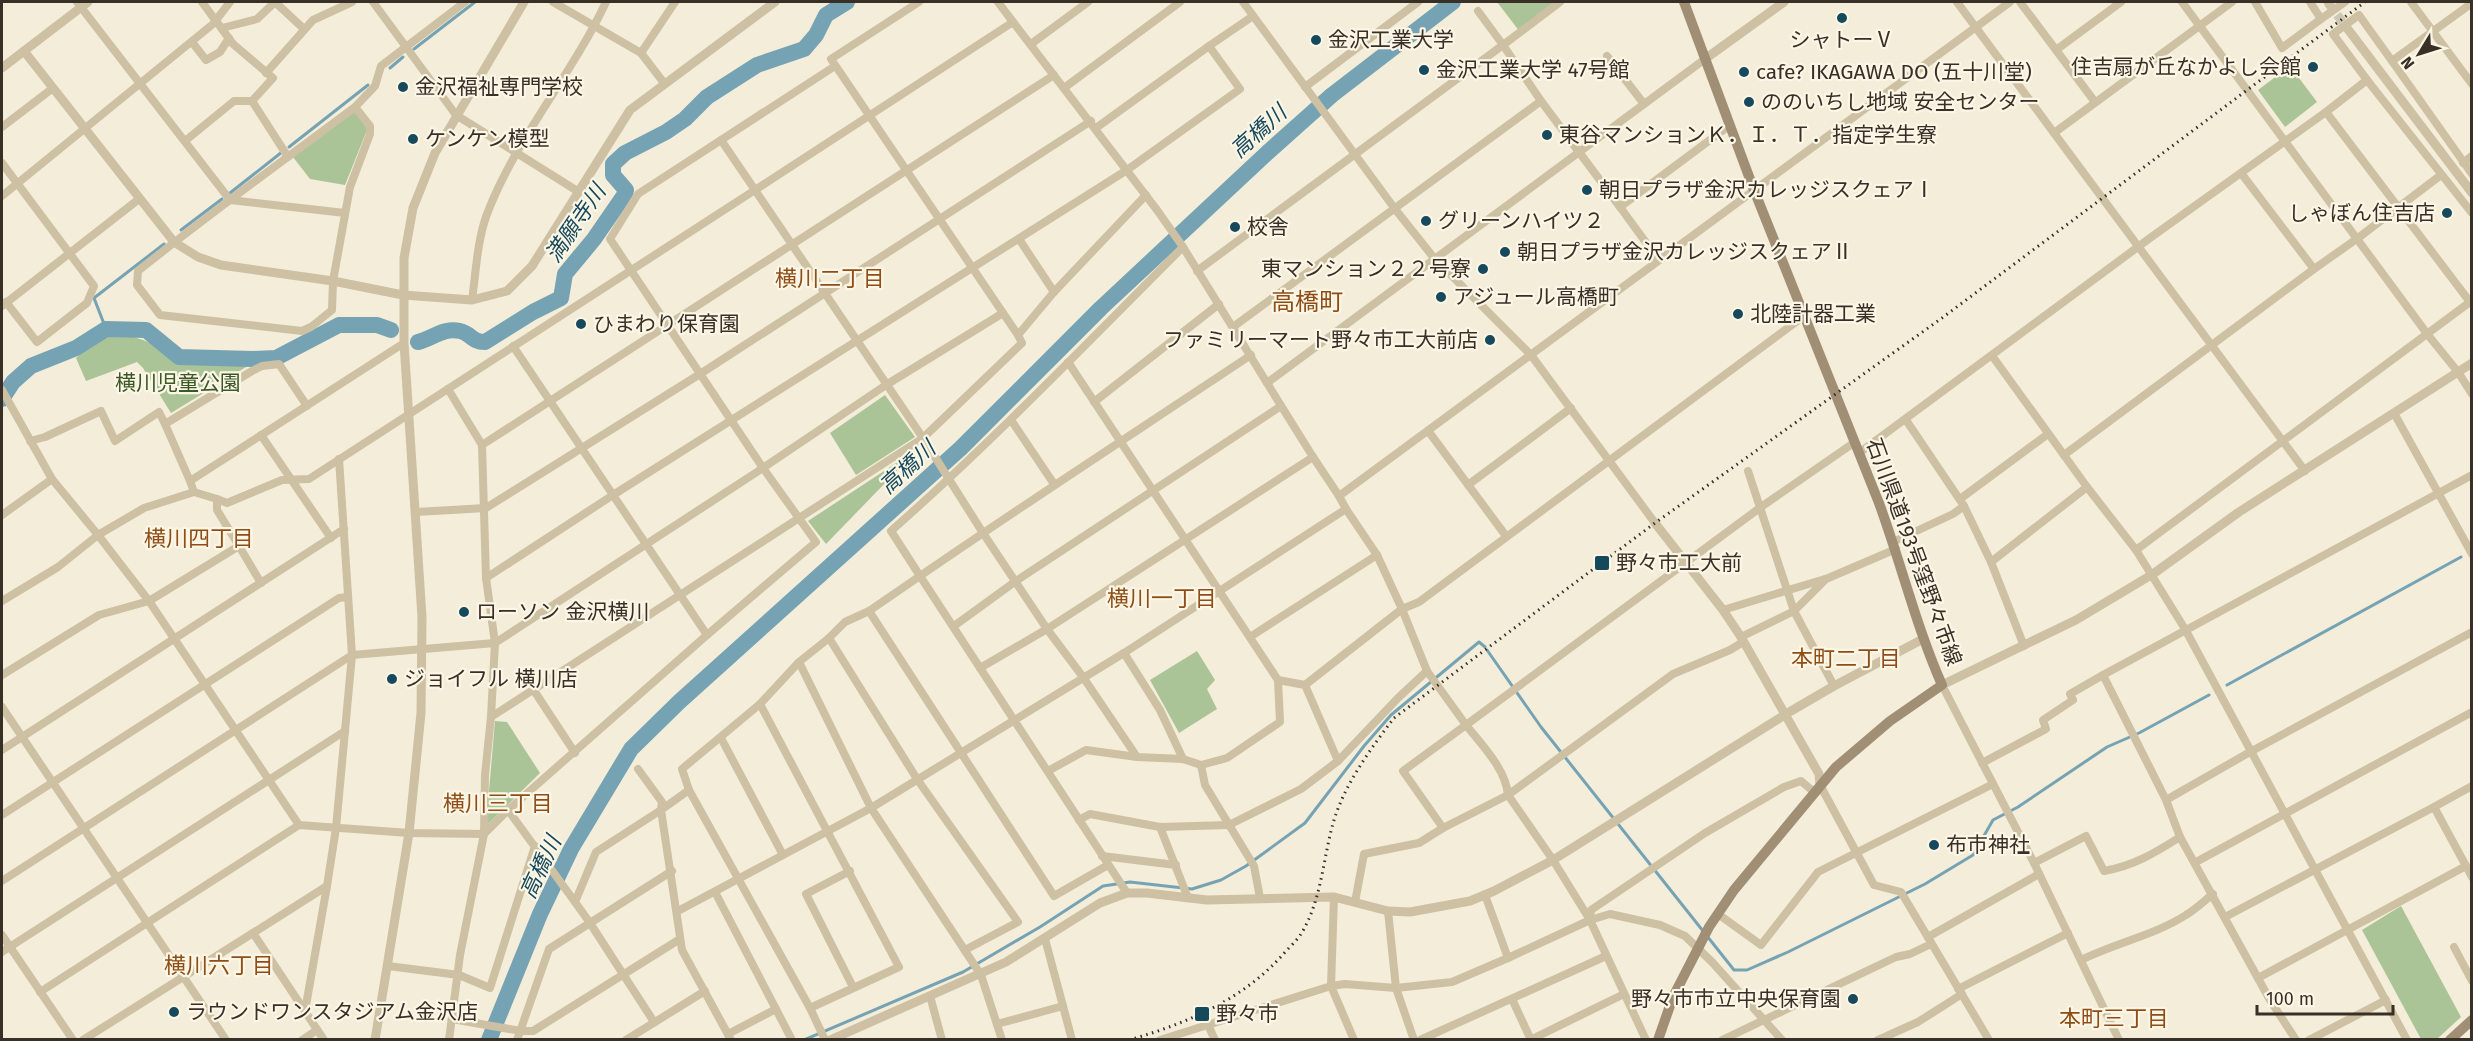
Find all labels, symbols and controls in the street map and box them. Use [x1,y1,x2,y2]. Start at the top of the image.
marker: シャトーⅤ [1835,11,1849,25]
north arrow [2389,24,2449,84]
place label: 金沢工業大学 [1328,27,1454,53]
place label: シャトーⅤ [1790,27,1895,53]
marker: 金沢工業大学 [1309,33,1323,47]
text: N [2397,53,2418,73]
place label: 住吉扇が丘なかよし会館 [2071,54,2301,80]
place label: 金沢工業大学 47号館 [1436,57,1630,83]
place label: cafe? IKAGAWA DO (五十川堂) [1756,59,2032,85]
marker: 住吉扇が丘なかよし会館 [2306,60,2320,74]
marker: 金沢工業大学 47号館 [1417,63,1431,77]
marker: cafe? IKAGAWA DO (五十川堂) [1737,65,1751,79]
place label: 金沢福祉専門学校 [415,74,583,100]
marker: 金沢福祉専門学校 [396,80,410,94]
place label: ののいちし地域 安全センター [1761,89,2040,115]
marker: ののいちし地域 安全センター [1742,95,1756,109]
water label: 高橋川 [1225,98,1293,163]
place label: 東谷マンションＫ．Ｉ．Ｔ．指定学生寮 [1559,122,1937,148]
place label: ケンケン模型 [425,126,550,152]
marker: 東谷マンションＫ．Ｉ．Ｔ．指定学生寮 [1540,128,1554,142]
marker: ケンケン模型 [406,132,420,146]
place label: 朝日プラザ金沢カレッジスクェアⅠ [1599,177,1935,203]
water label: 満願寺川 [540,178,612,267]
marker: 朝日プラザ金沢カレッジスクェアⅠ [1580,183,1594,197]
place label: しゃぼん住吉店 [2288,200,2435,226]
marker: しゃぼん住吉店 [2440,206,2454,220]
place label: グリーンハイツ２ [1438,208,1605,234]
place label: 校舎 [1247,214,1289,240]
marker: グリーンハイツ２ [1419,214,1433,228]
marker: 校舎 [1228,220,1242,234]
place label: 朝日プラザ金沢カレッジスクェアⅡ [1517,239,1853,265]
marker: 朝日プラザ金沢カレッジスクェアⅡ [1498,245,1512,259]
place label: 東マンション２２号寮 [1261,256,1471,282]
marker: 東マンション２２号寮 [1476,262,1490,276]
district label: 横川二丁目 [775,265,885,292]
place label: アジュール高橋町 [1453,284,1619,310]
district label: 高橋町 [1271,288,1343,316]
marker: アジュール高橋町 [1434,290,1448,304]
place label: 北陸計器工業 [1750,301,1876,327]
marker: 北陸計器工業 [1731,307,1745,321]
place label: ひまわり保育園 [593,311,740,337]
marker: ひまわり保育園 [574,317,588,331]
place label: ファミリーマート野々市工大前店 [1163,327,1478,353]
marker: ファミリーマート野々市工大前店 [1483,333,1497,347]
park label: 横川児童公園 [115,370,241,396]
water label: 高橋川 [874,434,942,499]
street label: 石川県道193号窪野々市線 [1861,435,1967,669]
district label: 横川四丁目 [144,525,254,552]
place label: 野々市工大前 [1616,550,1742,576]
marker: 野々市工大前 [1593,554,1611,572]
district label: 横川一丁目 [1107,585,1217,612]
place label: ローソン 金沢横川 [476,599,650,625]
marker: ローソン 金沢横川 [457,605,471,619]
district label: 本町二丁目 [1791,645,1901,672]
place label: ジョイフル 横川店 [404,666,578,692]
marker: ジョイフル 横川店 [385,672,399,686]
district label: 横川三丁目 [443,790,553,817]
water label: 高橋川 [514,830,567,903]
place label: 布市神社 [1946,832,2030,858]
marker: 布市神社 [1927,838,1941,852]
district label: 横川六丁目 [164,952,274,979]
scale bar [2257,978,2394,1016]
place label: 野々市市立中央保育園 [1631,986,1841,1012]
text: 100 m [2266,988,2314,1010]
marker: 野々市市立中央保育園 [1846,992,1860,1006]
place label: ラウンドワンスタジアム金沢店 [186,999,478,1025]
place label: 野々市 [1216,1001,1279,1027]
marker: ラウンドワンスタジアム金沢店 [167,1005,181,1019]
marker: 野々市 [1193,1005,1211,1023]
district label: 本町三丁目 [2059,1005,2169,1032]

